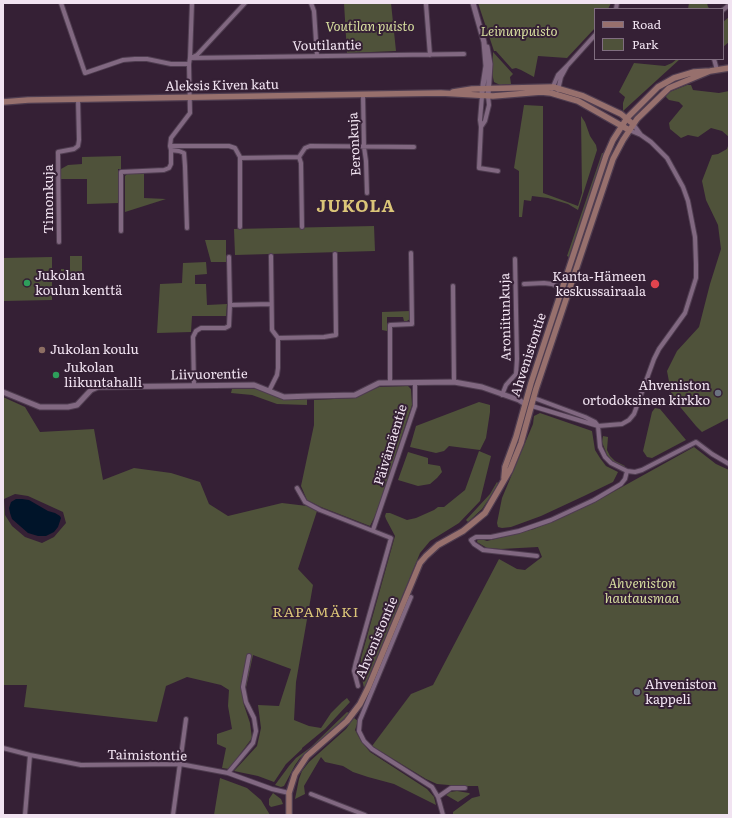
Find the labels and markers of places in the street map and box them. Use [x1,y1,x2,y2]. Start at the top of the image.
place label: Jukolan koulun kenttä [35,268,122,299]
place label: Kanta-Hämeen keskussairaala [552,269,646,300]
marker: Jukolan koulun kenttä [22,278,32,288]
marker: Kanta-Hämeen keskussairaala [649,278,661,290]
place label: Jukolan koulu [50,342,139,358]
marker: Jukolan koulu [37,345,47,355]
place label: Jukolan liikuntahalli [64,360,142,391]
marker: Jukolan liikuntahalli [51,370,61,380]
place label: Ahveniston ortodoksinen kirkko [582,378,710,409]
marker: Ahveniston ortodoksinen kirkko [713,388,723,398]
place label: Ahveniston kappeli [645,677,717,708]
marker: Ahveniston kappeli [632,687,642,697]

